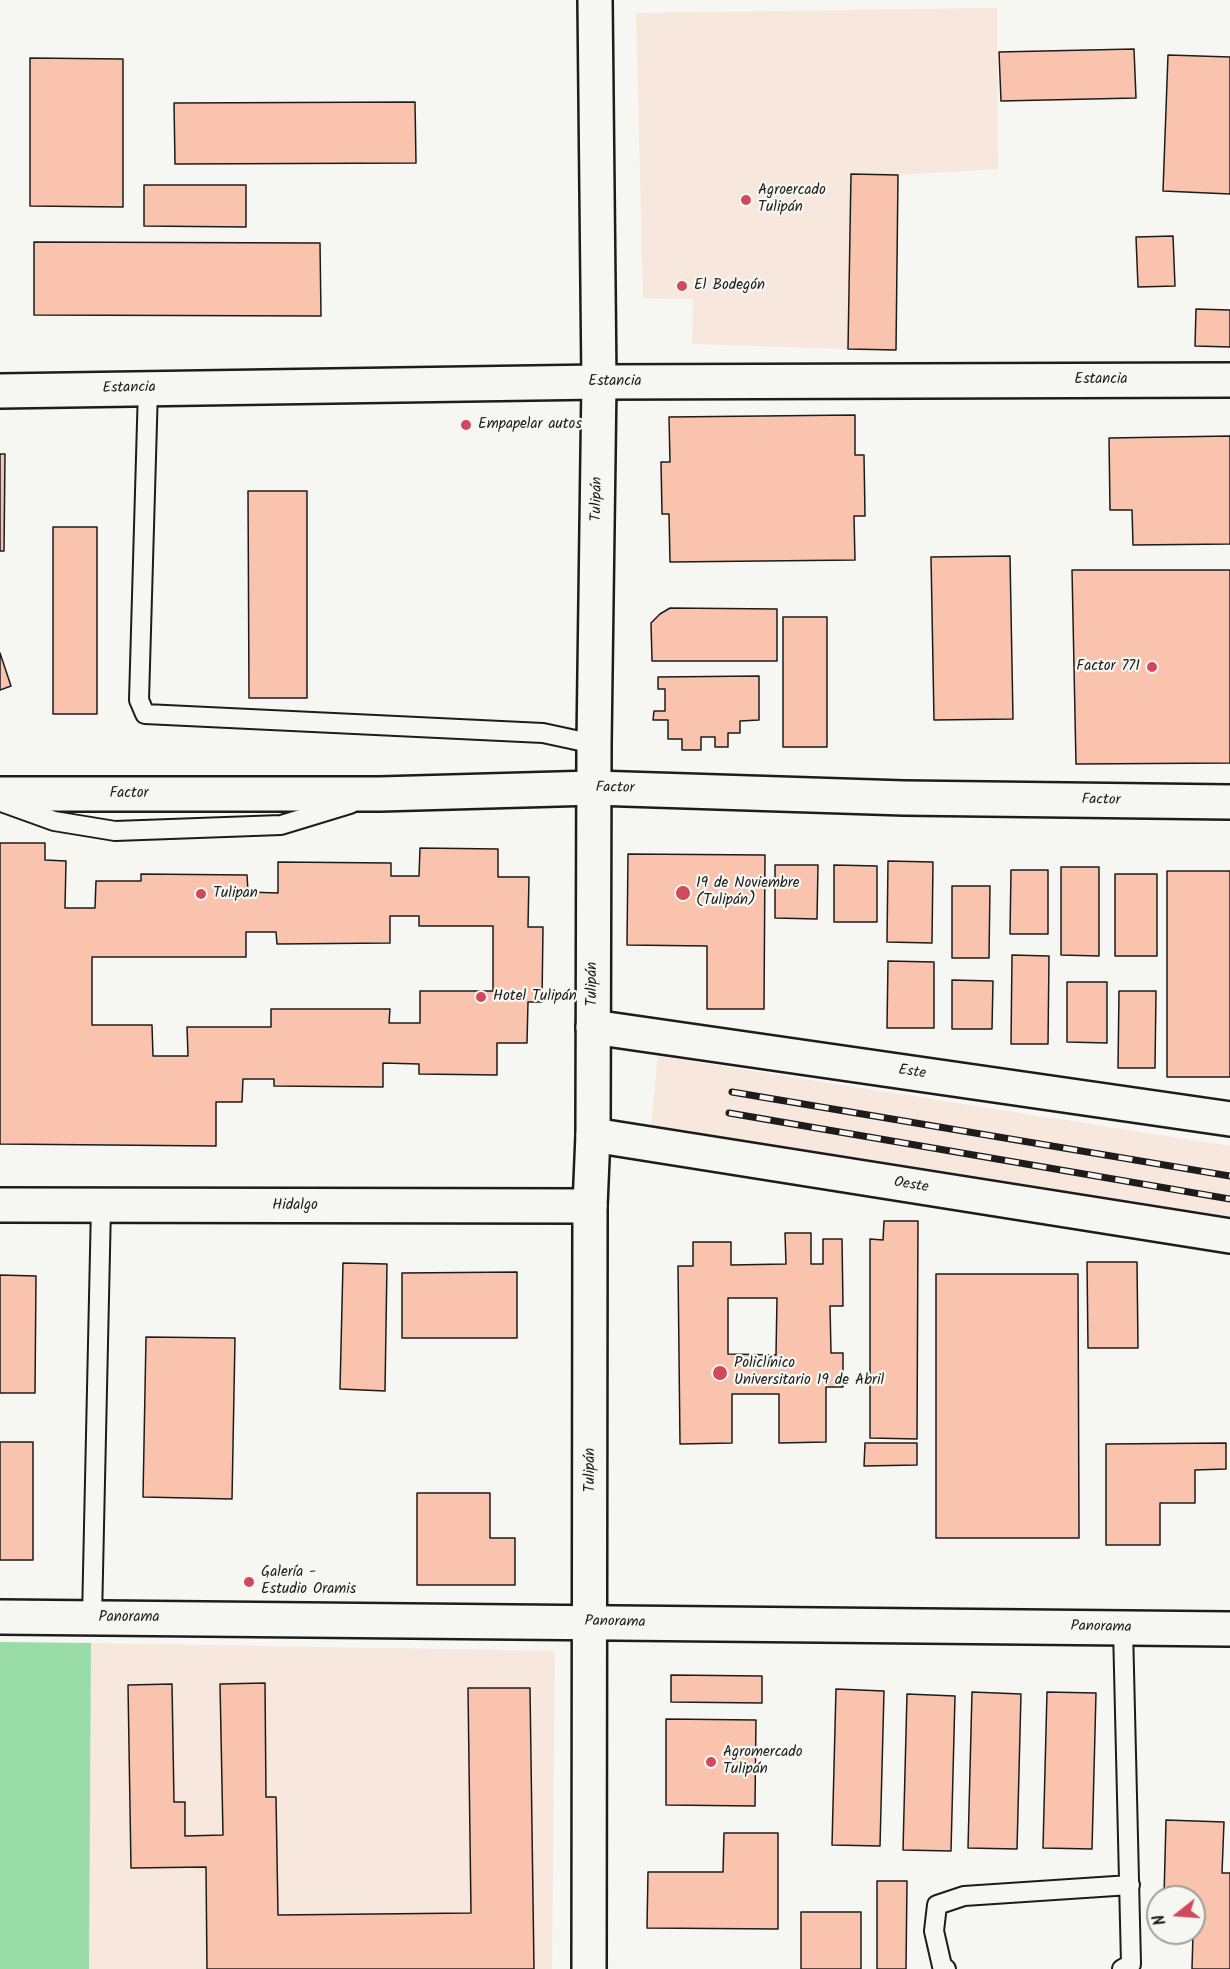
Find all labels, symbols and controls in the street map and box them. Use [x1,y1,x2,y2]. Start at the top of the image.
place label: Agroercado Tulipán [758,182,826,217]
marker: Agroercado Tulipán [739,193,753,207]
place label: El Bodegón [694,277,765,295]
marker: El Bodegón [675,279,689,293]
street label: Estancia [1074,371,1128,389]
street label: Estancia [588,373,642,391]
street label: Estancia [102,380,156,398]
place label: Empapelar autos [478,416,582,434]
marker: Empapelar autos [459,418,473,432]
street label: Tulipán [589,476,607,522]
place label: Factor 771 [1076,658,1140,676]
marker: Factor 771 [1145,660,1159,674]
street label: Factor [595,780,635,798]
street label: Factor [109,785,149,803]
street label: Factor [1081,792,1121,810]
place label: 19 de Noviembre (Tulipán) [696,875,799,910]
marker: 19 de Noviembre (Tulipán) [674,884,692,902]
place label: Tulipan [213,885,258,903]
marker: Tulipan [194,887,208,901]
street label: Tulipán [584,962,602,1006]
place label: Hotel Tulipán [493,988,577,1006]
marker: Hotel Tulipán [474,990,488,1004]
street label: Este [897,1062,927,1084]
street label: Oeste [892,1174,930,1198]
street label: Hidalgo [272,1197,318,1215]
place label: Policlínico Universitario 19 de Abril [734,1355,884,1390]
marker: Policlínico Universitario 19 de Abril [711,1364,729,1382]
street label: Tulipán [582,1448,600,1492]
place label: Galería - Estudio Oramis [261,1564,356,1599]
marker: Galería - Estudio Oramis [242,1575,256,1589]
street label: Panorama [99,1609,159,1627]
street label: Panorama [584,1613,646,1633]
street label: Panorama [1070,1618,1132,1638]
place label: Agromercado Tulipán [723,1744,803,1779]
marker: Agromercado Tulipán [704,1755,718,1769]
north arrow [1146,1885,1206,1945]
text: N [1147,1911,1174,1928]

